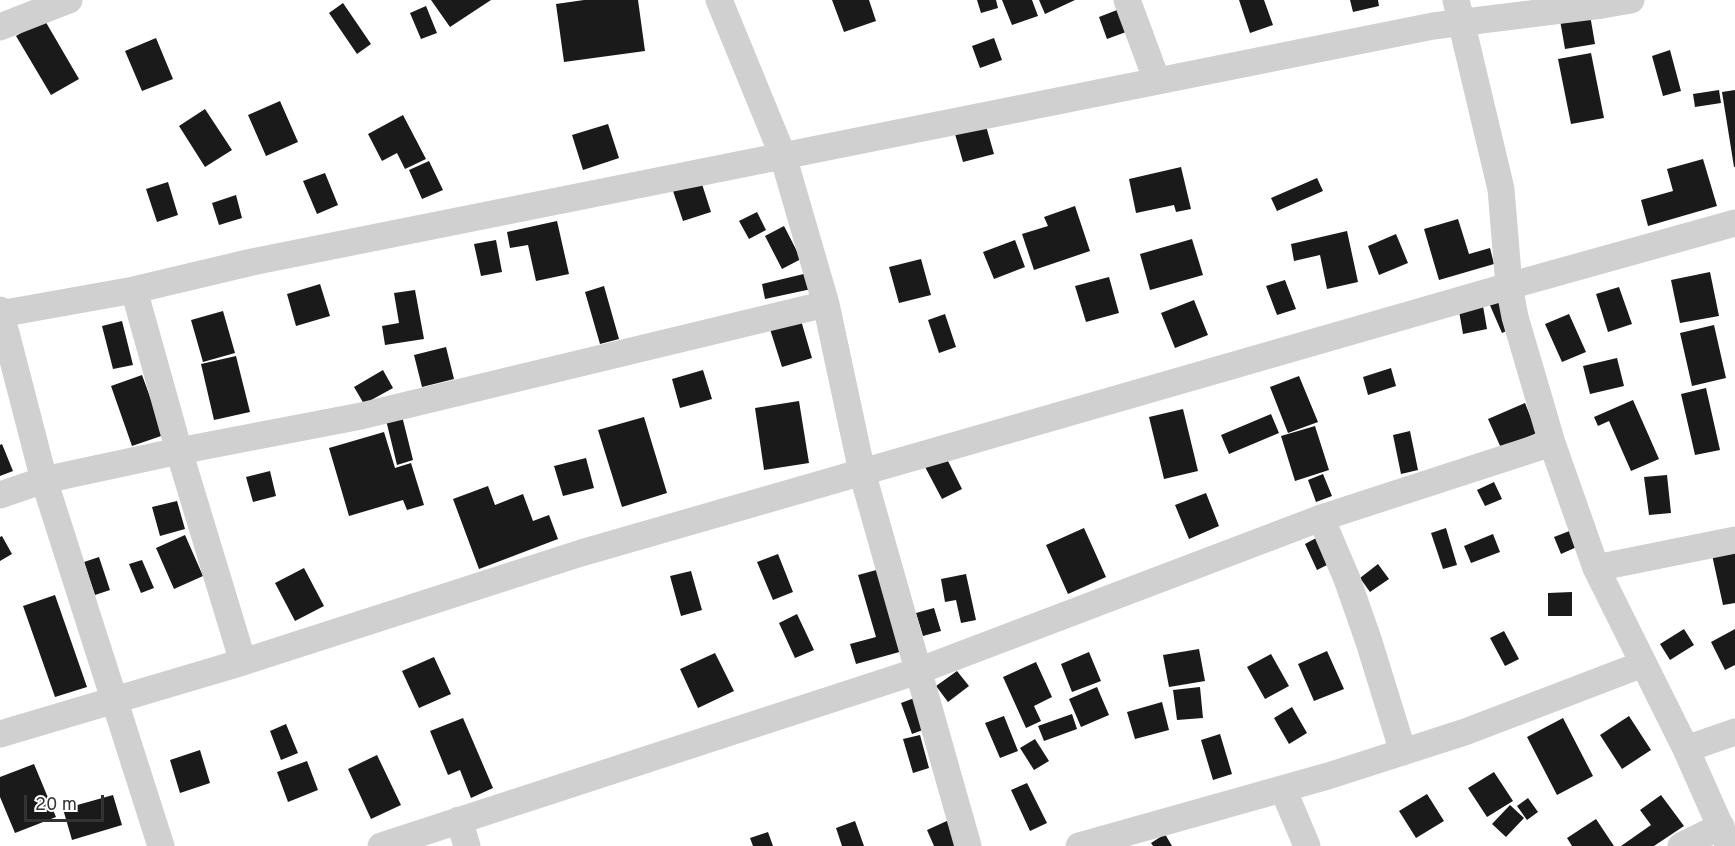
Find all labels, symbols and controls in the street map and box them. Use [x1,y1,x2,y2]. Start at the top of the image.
scale bar [27,783,106,821]
text: 20 m [35,794,77,817]

